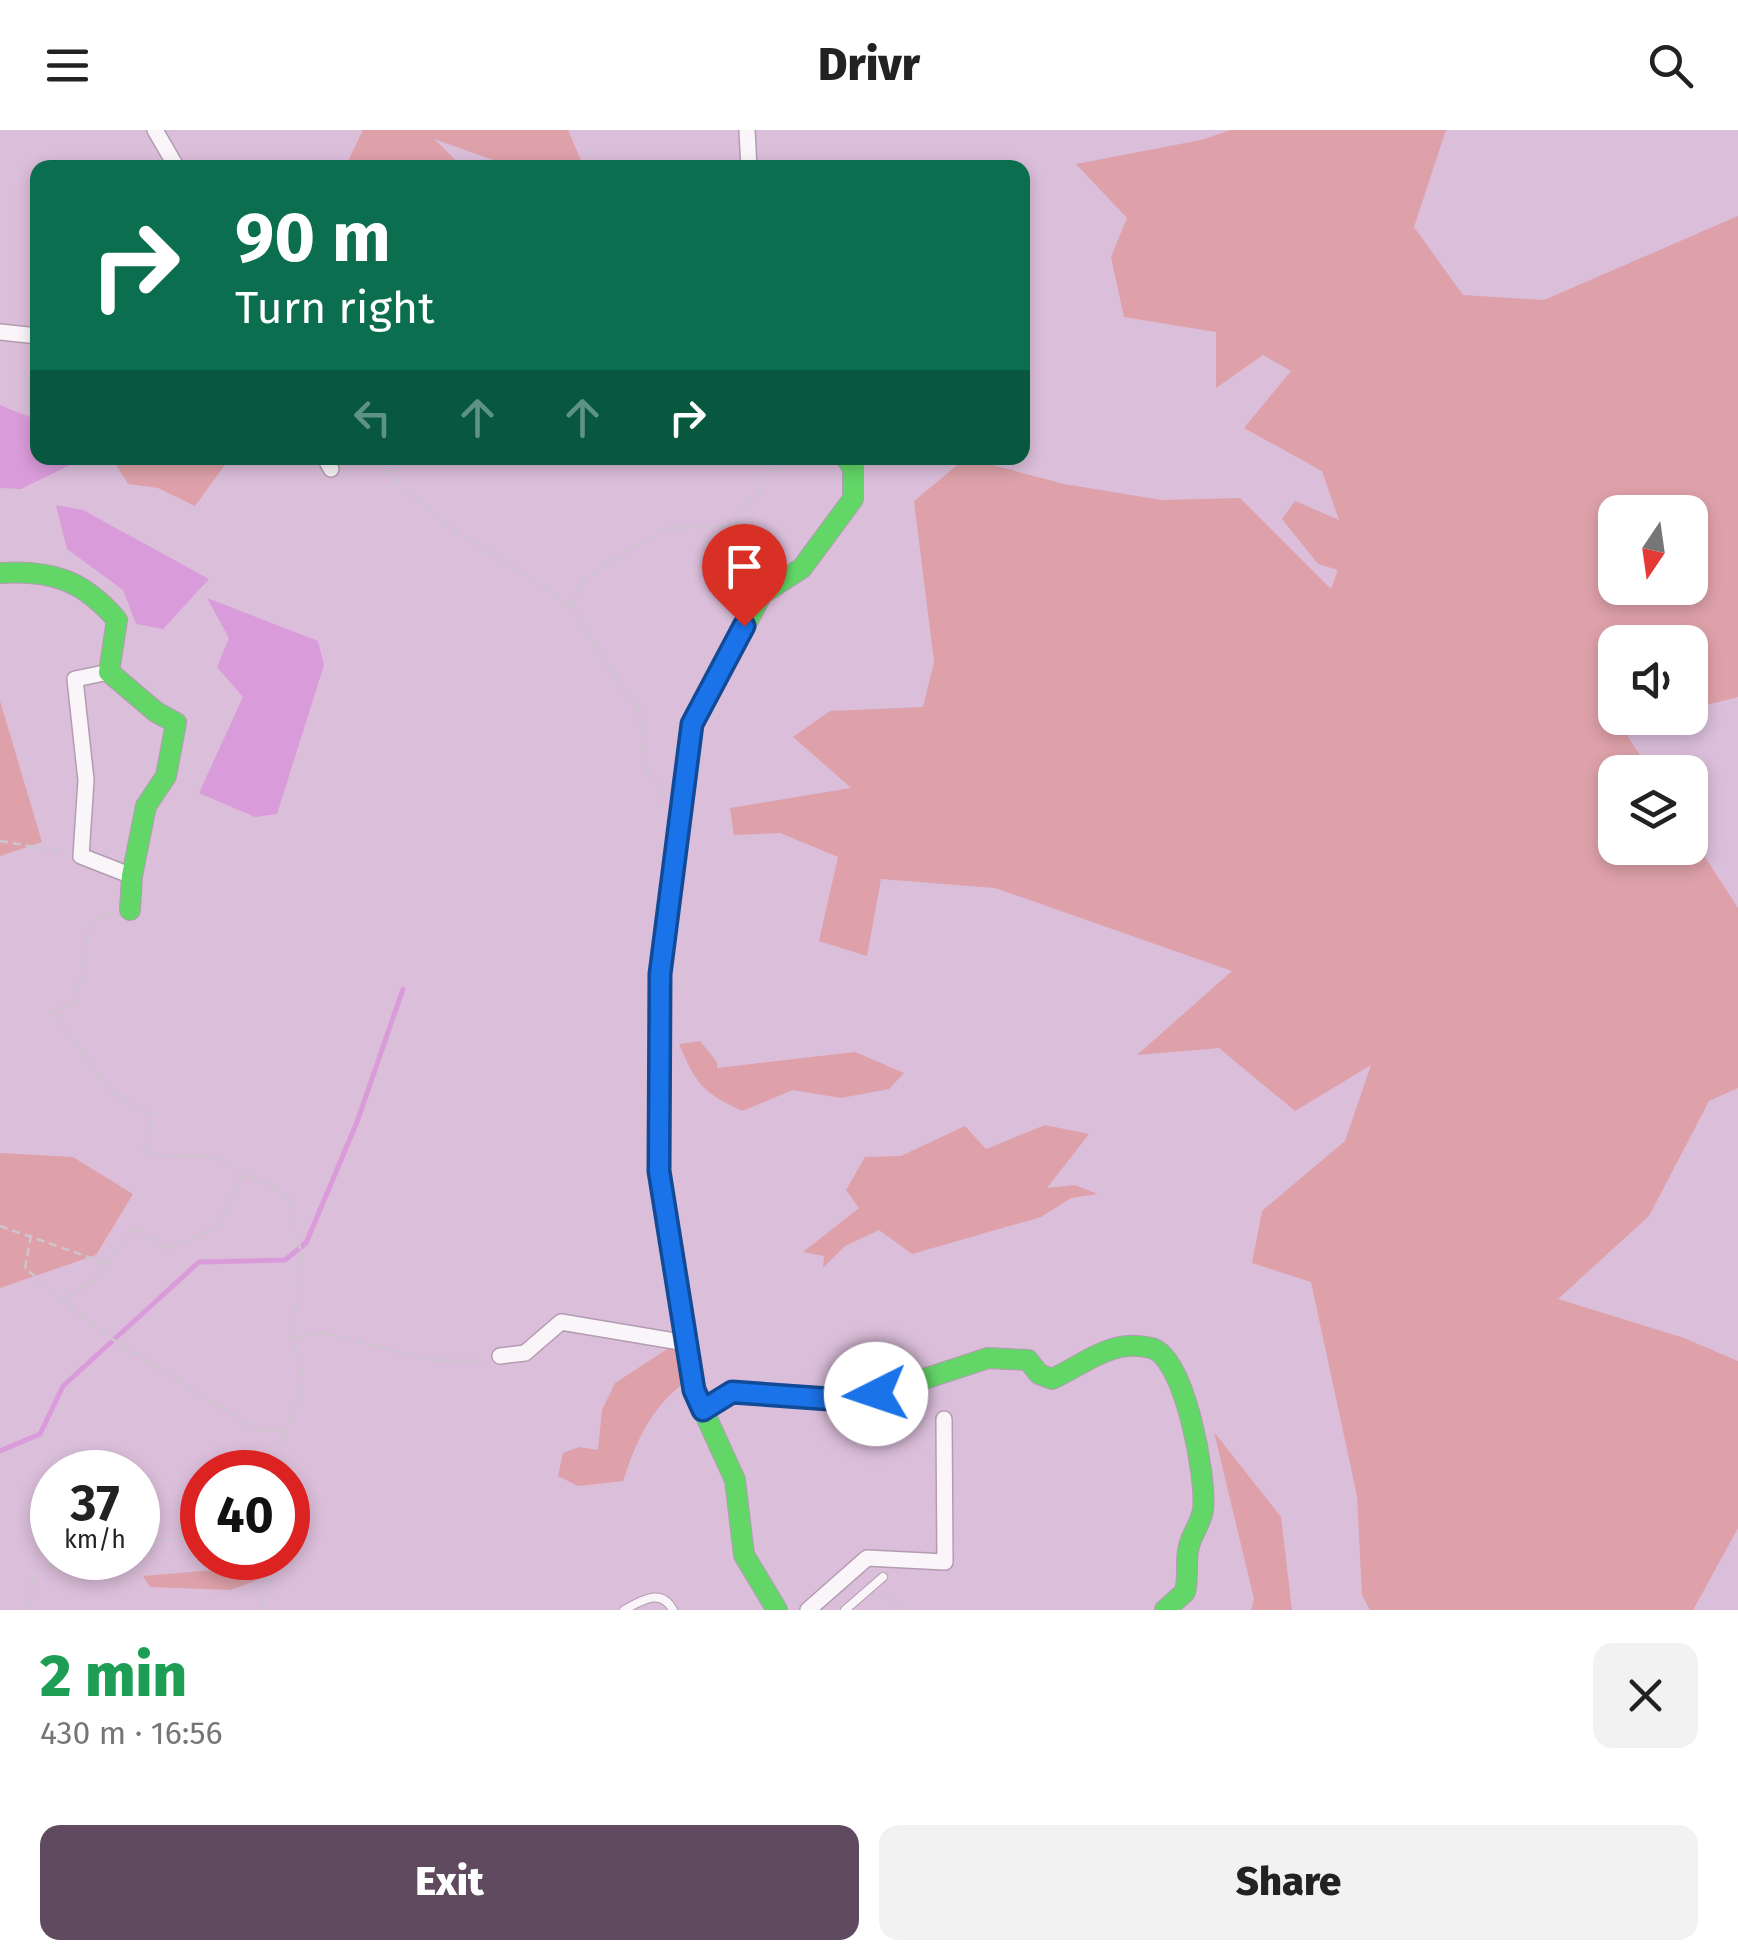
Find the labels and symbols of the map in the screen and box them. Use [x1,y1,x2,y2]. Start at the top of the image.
north arrow [1598,495,1708,605]
pin [702,524,787,627]
position arrow [824,1342,928,1446]
speed limit sign: 40 [180,1450,310,1580]

